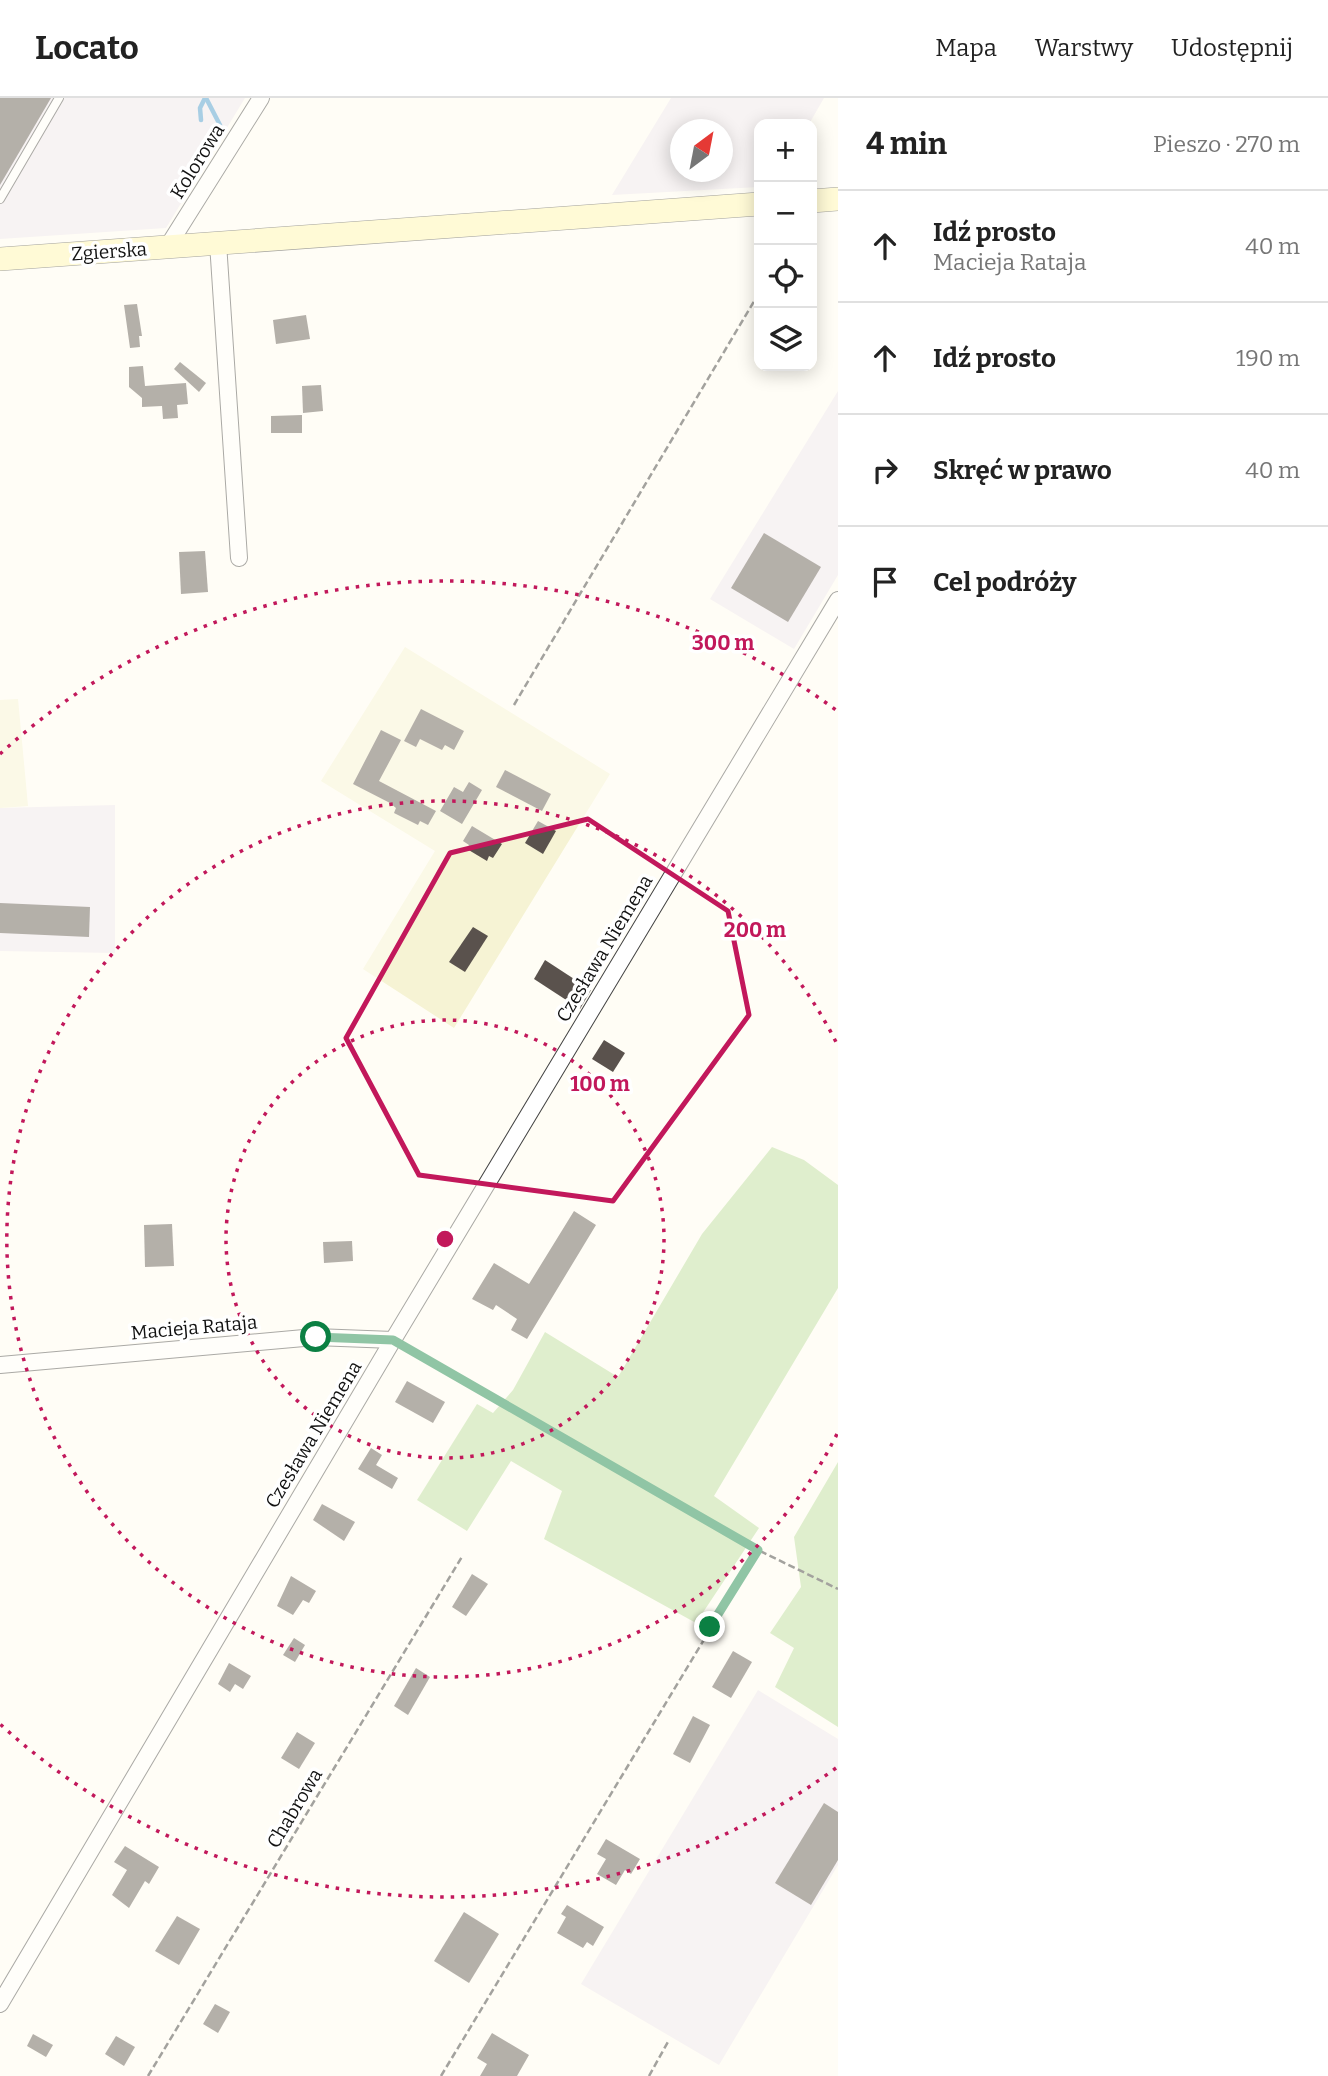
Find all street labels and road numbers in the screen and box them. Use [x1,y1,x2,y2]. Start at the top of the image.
street label: Kolorowa [165,119,230,203]
street label: Zgierska [70,237,148,266]
street label: Czesława Niemena [551,870,658,1026]
street label: Macieja Rataja [130,1310,259,1344]
street label: Czesława Niemena [260,1356,367,1512]
street label: Chabrowa [262,1764,327,1852]

